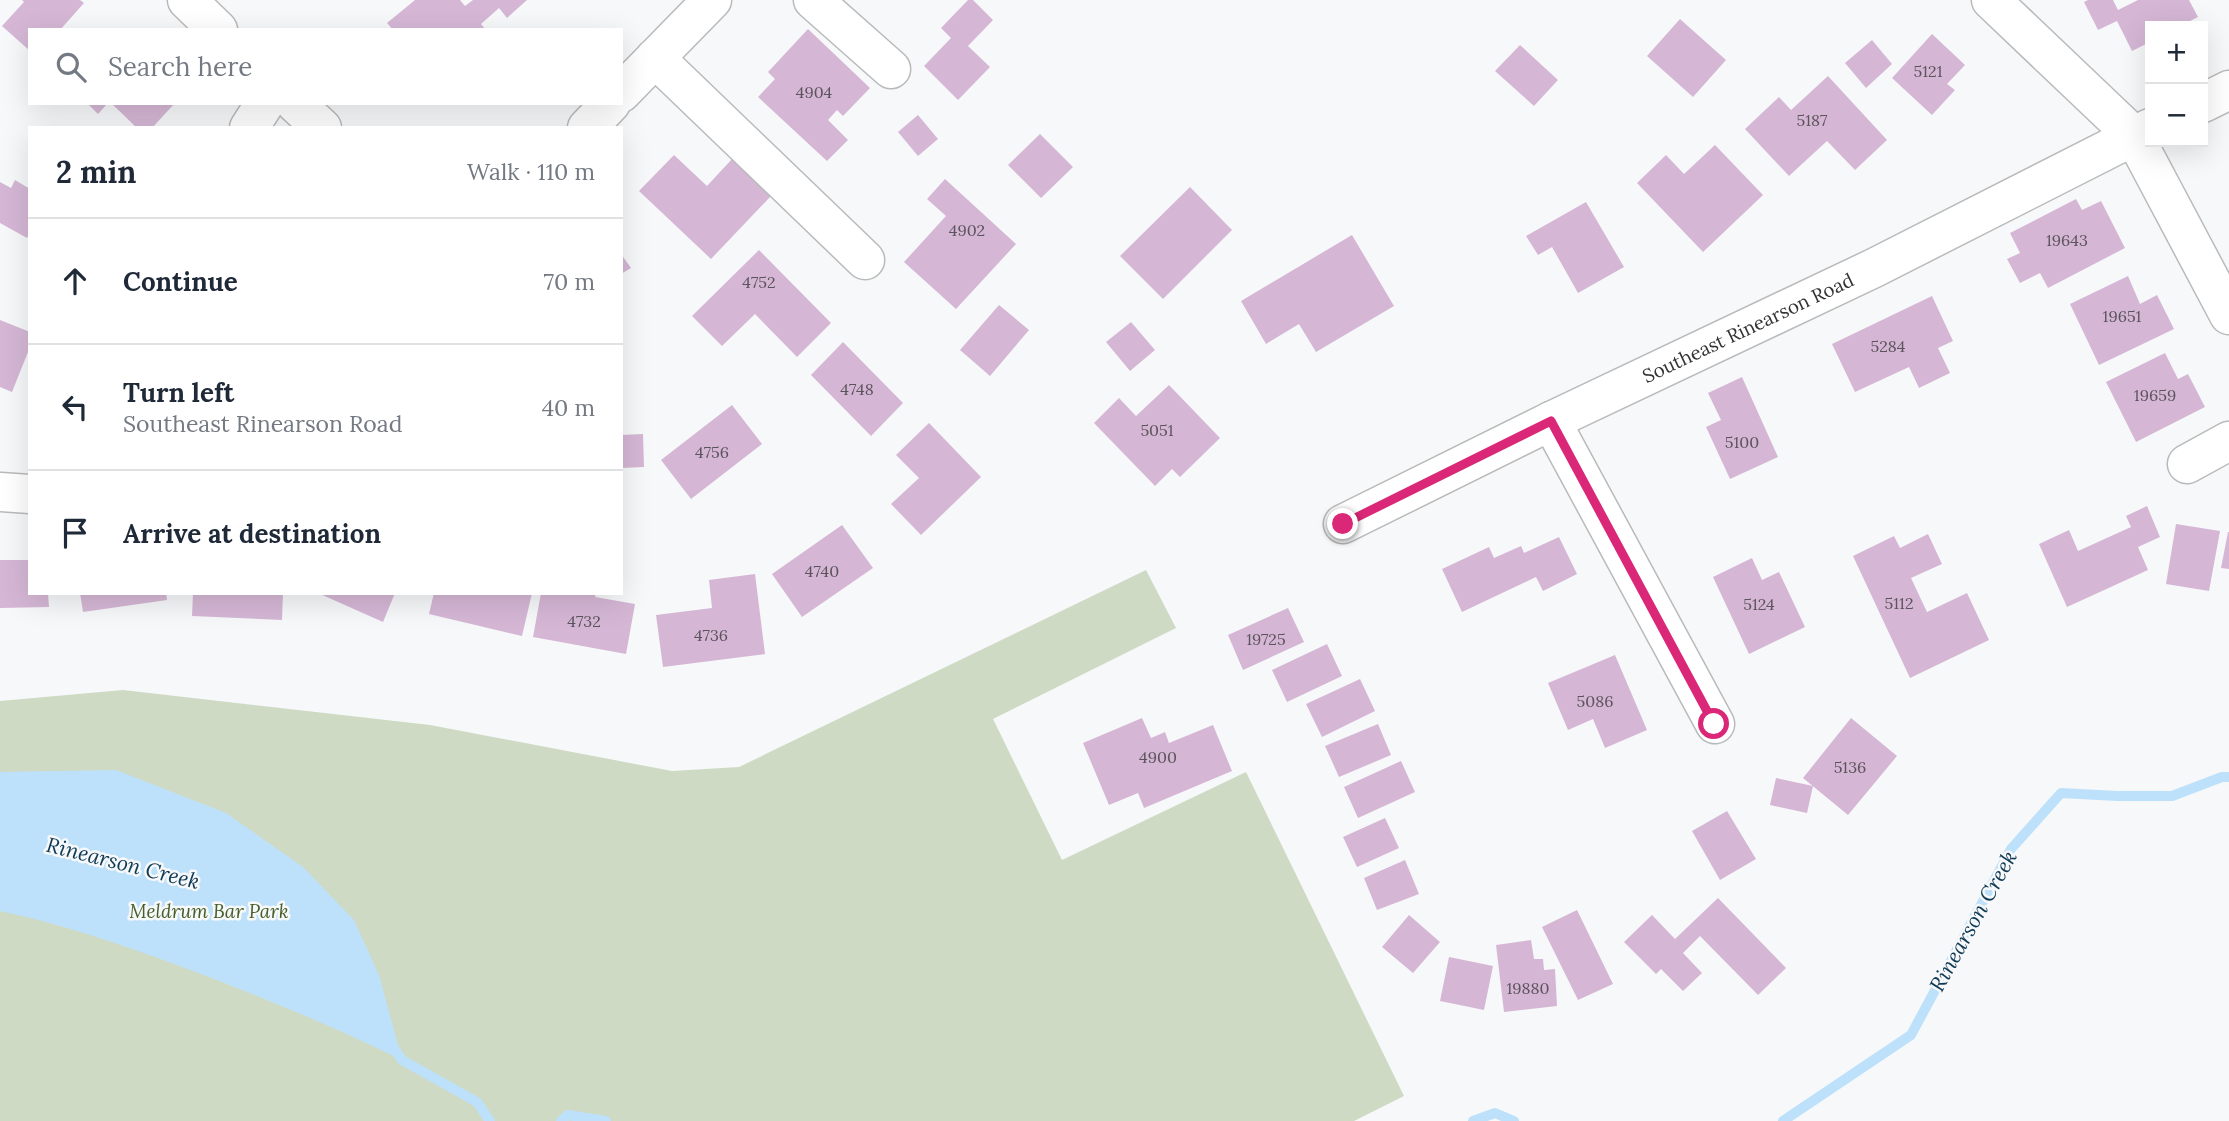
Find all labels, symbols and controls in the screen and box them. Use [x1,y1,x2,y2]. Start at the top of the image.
map controls [2145,21,2208,147]
button: + [2145,21,2208,84]
search box [28,28,623,105]
icon: search [52,48,90,86]
text: Search here [108,50,252,83]
house number: 5121 [1914,61,1943,81]
house number: 4904 [796,82,833,102]
button: − [2145,84,2208,147]
house number: 5187 [1797,110,1828,130]
text: 2 min [56,153,136,191]
text: Walk · 110 m [467,157,595,186]
house number: 4902 [949,220,985,240]
house number: 19643 [2046,230,2088,250]
icon: ahead [56,262,94,300]
text: Continue [123,265,238,298]
text: 70 m [544,267,595,296]
street label: Southeast Rinearson Road [1638,267,1857,388]
house number: 4752 [742,272,776,292]
house number: 19651 [2103,306,2142,326]
house number: 5284 [1871,336,1906,356]
text: Turn left [123,376,234,409]
house number: 4748 [840,379,874,399]
house number: 19659 [2134,385,2176,405]
icon: left [56,388,94,426]
text: 40 m [542,393,595,422]
text: Southeast Rinearson Road [123,409,402,438]
house number: 5051 [1140,420,1174,440]
house number: 5100 [1725,432,1759,452]
house number: 4756 [695,442,729,462]
route end [1327,508,1358,539]
icon: arrive [56,514,94,552]
text: Arrive at destination [123,517,381,550]
house number: 4740 [805,561,839,581]
house number: 5112 [1885,593,1913,613]
house number: 5124 [1743,594,1775,614]
house number: 4732 [567,611,601,631]
house number: 4736 [694,625,728,645]
house number: 19725 [1246,629,1286,649]
house number: 5086 [1577,691,1613,711]
route start [1698,708,1729,739]
house number: 4900 [1139,747,1177,767]
house number: 5136 [1834,757,1866,777]
water label: Rinearson Creek [44,831,202,895]
water label: Rinearson Creek [1923,846,2023,996]
park label: Meldrum Bar Park [129,899,289,923]
house number: 19880 [1507,978,1550,998]

